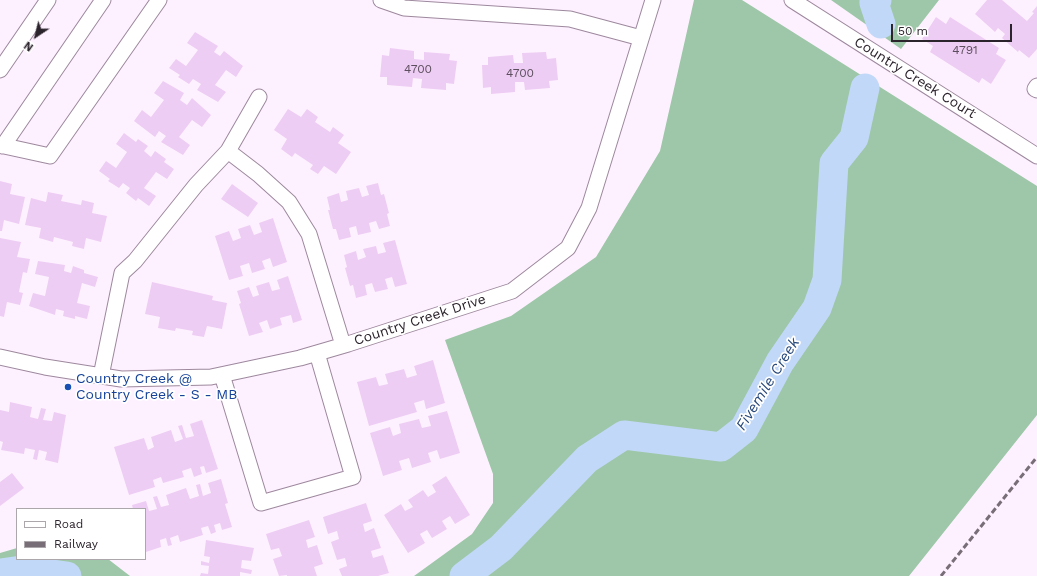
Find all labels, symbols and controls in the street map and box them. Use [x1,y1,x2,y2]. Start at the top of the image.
north arrow [16,16,56,56]
scale bar [893,16,1014,42]
text: 50 m [898,24,928,38]
street label: Country Creek Court [851,34,979,122]
text: N [22,39,36,54]
house number: 4791 [952,43,978,57]
house number: 4700 [404,62,432,76]
house number: 4700 [506,66,534,80]
street label: Country Creek Drive [352,291,488,349]
water label: Fivemile Creek [732,334,804,434]
place label: Country Creek @ Country Creek - S - MB [76,371,237,404]
marker: Country Creek @ Country Creek - S - MB [63,382,73,392]
legend [16,508,146,560]
text: Road [54,517,83,531]
text: Railway [54,537,98,551]

